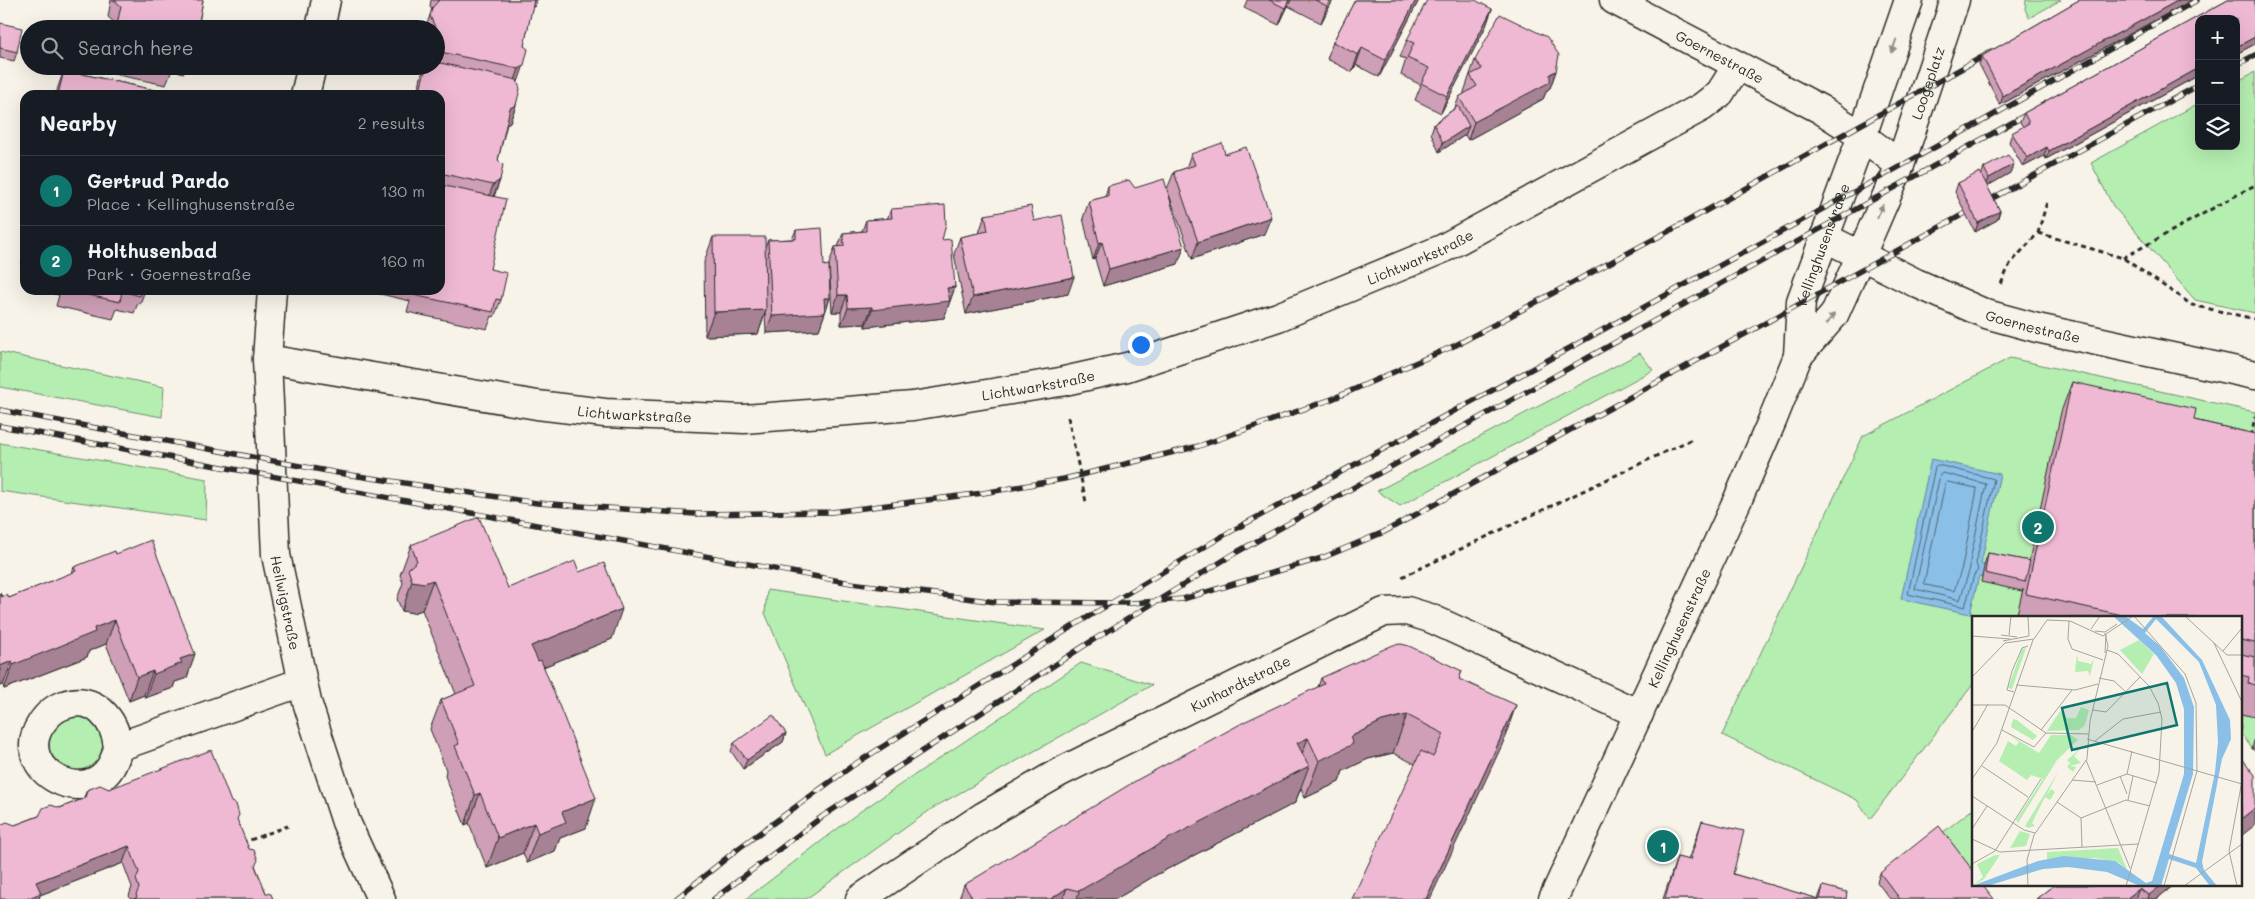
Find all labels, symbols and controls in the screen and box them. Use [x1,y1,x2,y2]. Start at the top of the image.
map controls [2195,15,2240,150]
button: + [2195,15,2240,60]
search box [20,20,445,75]
street label: Goernestraße [1673,25,1767,87]
icon: search [38,34,66,62]
text: Search here [78,35,194,60]
one-way arrow [1890,39,1898,54]
street label: Loogeplatz [1906,44,1948,122]
button: − [2195,60,2240,105]
button: layers [2195,105,2240,150]
text: Nearby [40,109,117,136]
text: 2 results [358,112,425,133]
text: Gertrud Pardo [87,168,229,193]
text: 1 [52,180,60,201]
text: 130 m [381,180,425,201]
street label: Kellinghusenstraße [1791,181,1853,306]
text: Place · Kellinghusenstraße [87,193,295,214]
one-way arrow [1877,203,1885,218]
street label: Lichtwarkstraße [1364,224,1476,289]
text: Holthusenbad [87,238,217,263]
text: 2 [52,250,60,271]
text: 160 m [380,250,425,271]
text: Park · Goernestraße [87,263,251,284]
street label: Goernestraße [1983,305,2082,347]
one-way arrow [1824,313,1835,326]
your location [1128,332,1154,358]
street label: Lichtwarkstraße [980,365,1096,404]
street label: Lichtwarkstraße [577,400,692,426]
pin: 2 [2022,508,2054,546]
street label: Heilwigstraße [267,554,305,652]
street label: Kellinghusenstraße [1643,565,1714,690]
inset map [1972,616,2242,886]
street label: Kunhardtstraße [1187,650,1293,716]
pin: 1 [1647,827,1679,865]

